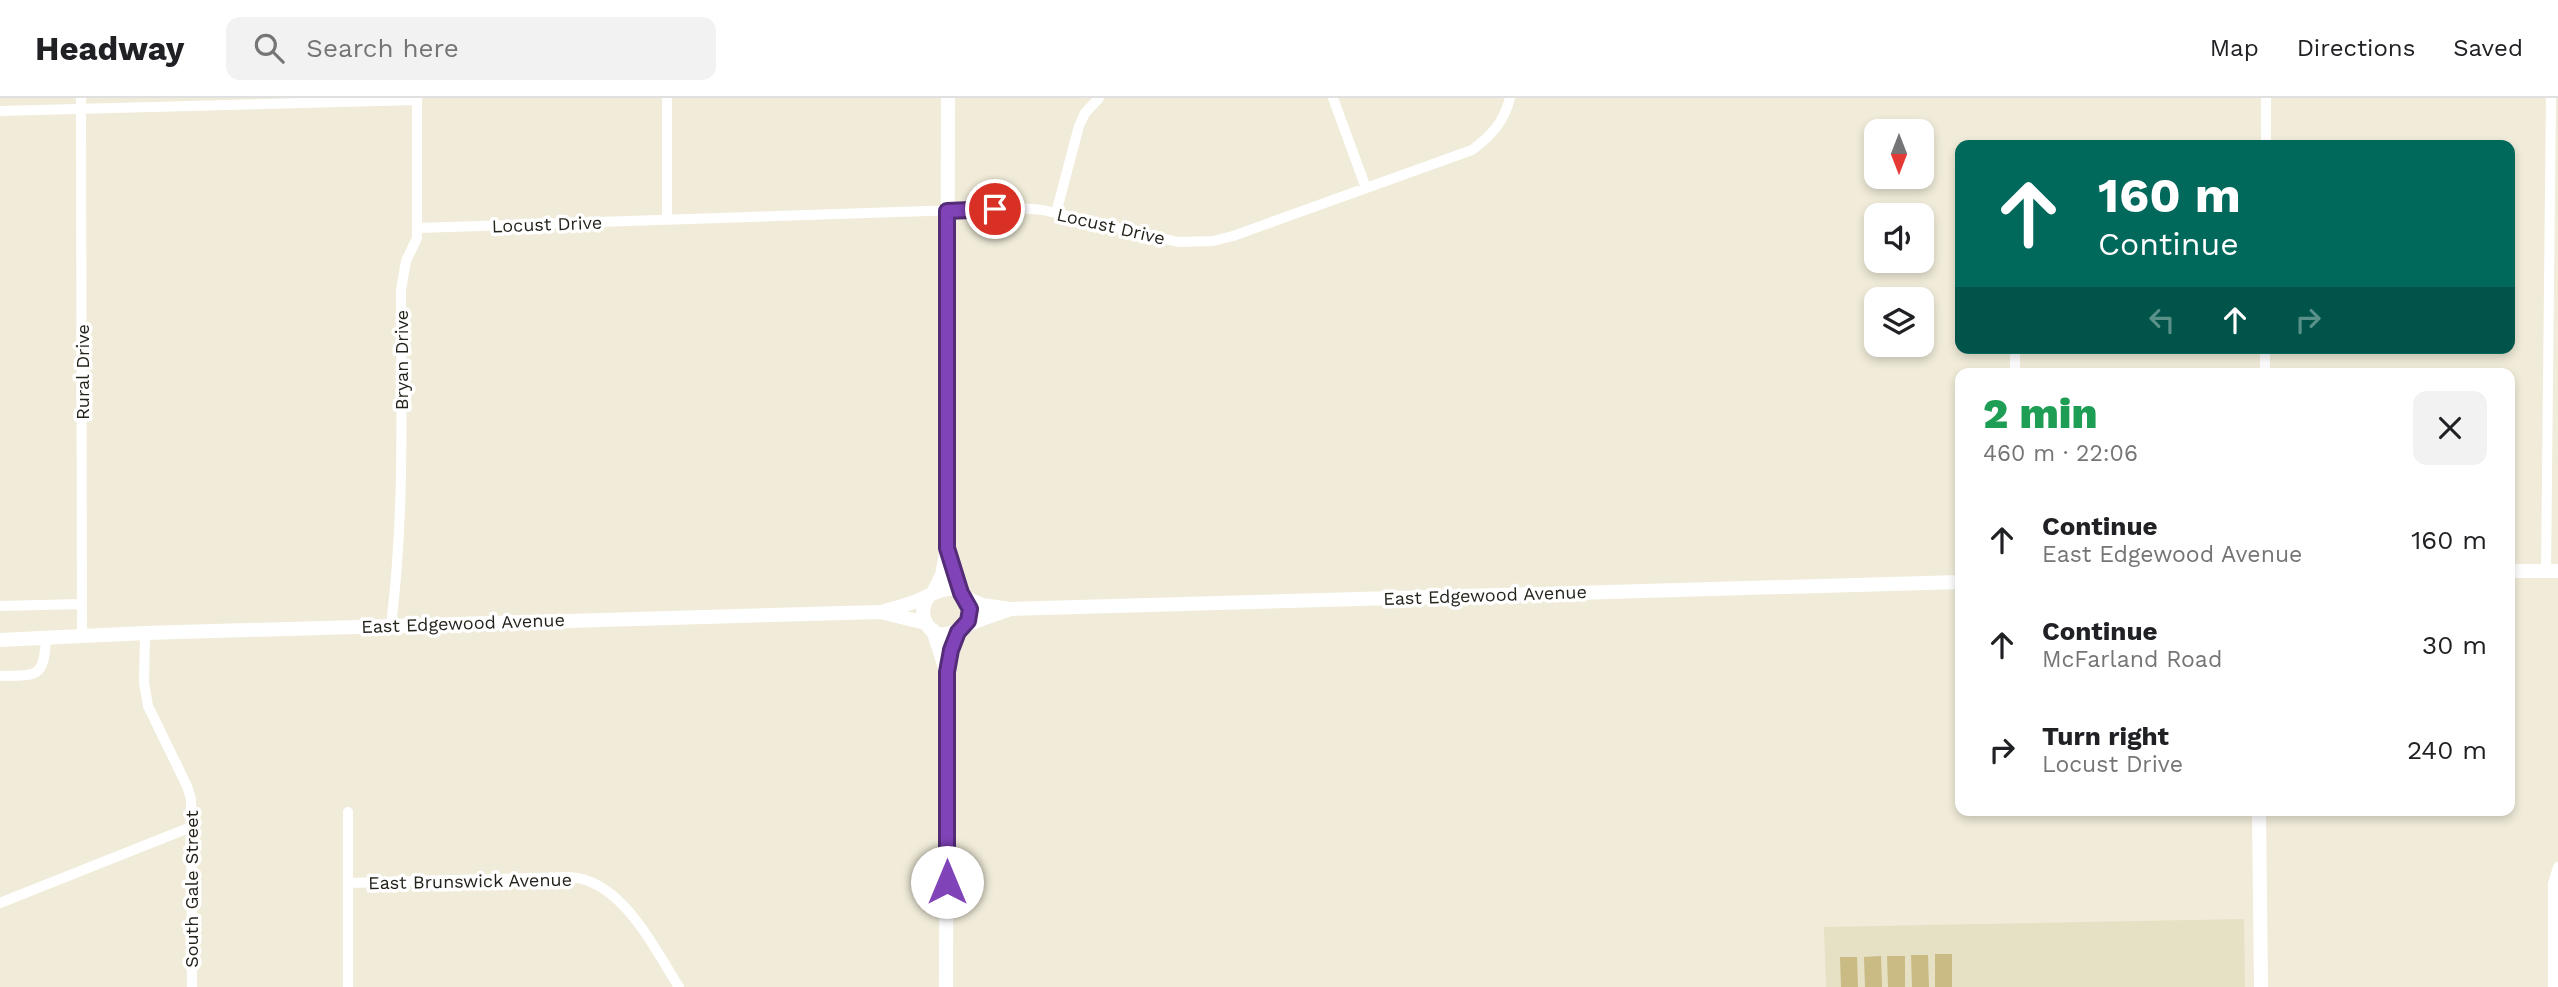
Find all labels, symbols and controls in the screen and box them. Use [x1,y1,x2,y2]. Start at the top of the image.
search box [226,17,716,80]
text: Headway [35,29,184,68]
icon: search [250,29,288,67]
text: Search here [306,33,459,63]
text: Map [2210,34,2259,62]
text: Directions [2297,34,2415,62]
text: Saved [2453,34,2523,62]
north arrow [1864,119,1934,189]
map controls [1864,119,1934,357]
text: 160 m [2098,166,2241,224]
icon: ahead [1983,168,2074,259]
pin [965,179,1025,239]
icon: arrive [976,190,1014,228]
street label: Locust Drive [1055,203,1167,249]
button: sound [1864,203,1934,273]
street label: Locust Drive [491,212,603,236]
text: Continue [2098,225,2239,263]
button: layers [1864,287,1934,357]
icon: left [2143,301,2181,339]
icon: ahead [2216,301,2254,339]
icon: right [2289,301,2327,339]
street label: Bryan Drive [391,310,412,410]
street label: Rural Drive [72,324,93,420]
text: 2 min [1983,389,2097,438]
button: close [2413,391,2487,465]
text: 460 m · 22:06 [1983,440,2138,467]
text: Continue [2042,511,2158,541]
icon: ahead [1983,521,2021,559]
text: 160 m [2411,525,2487,555]
text: East Edgewood Avenue [2042,541,2302,568]
street label: East Edgewood Avenue [1383,581,1587,609]
street label: East Edgewood Avenue [361,609,565,637]
text: Continue [2042,616,2158,646]
icon: ahead [1983,626,2021,664]
text: 30 m [2422,630,2487,660]
text: McFarland Road [2042,646,2222,673]
text: Turn right [2042,721,2169,751]
icon: right [1983,731,2021,769]
text: 240 m [2407,735,2487,765]
text: Locust Drive [2042,751,2183,778]
street label: South Gale Street [181,810,202,968]
position arrow [910,845,984,919]
street label: East Brunswick Avenue [368,869,572,893]

